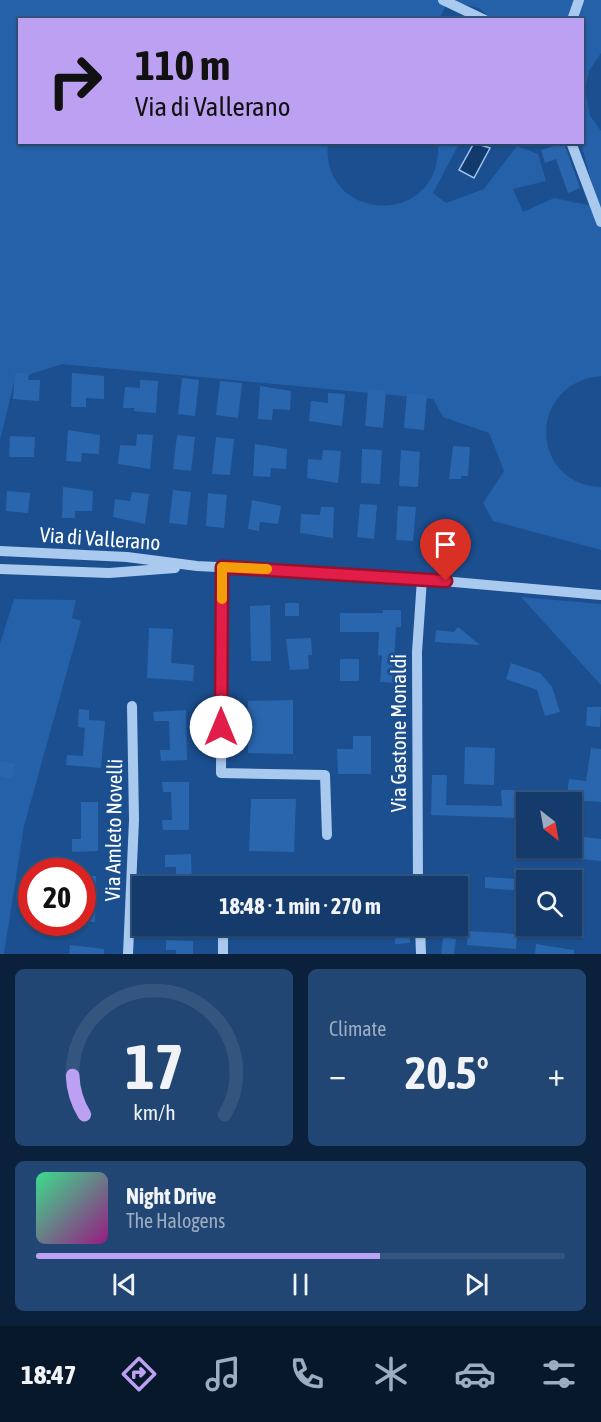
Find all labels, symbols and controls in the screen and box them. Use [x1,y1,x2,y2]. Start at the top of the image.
text: 110 m [135,41,230,89]
icon: right [36,42,114,120]
text: Via di Vallerano [135,91,290,122]
pin [420,519,471,581]
street label: Via di Vallerano [39,522,161,554]
icon: arrive [429,528,462,561]
street label: Via Gastone Monaldi [386,654,410,812]
position arrow [189,695,253,759]
street label: Via Amleto Novelli [100,758,126,902]
north arrow [516,792,582,858]
map controls [516,792,582,936]
speed limit sign: 20 [18,858,96,936]
button: search [516,870,582,936]
text: 18:48 · 1 min · 270 m [219,893,381,919]
text: Climate [329,1017,386,1040]
text: 17 [125,1031,183,1102]
text: 20.5° [405,1047,489,1099]
text: − [329,1055,346,1093]
text: + [548,1055,565,1093]
text: km/h [133,1100,175,1125]
text: Night Drive [126,1183,216,1209]
text: The Halogens [126,1209,225,1232]
icon: previous [108,1268,141,1301]
icon: pause [284,1268,317,1301]
icon: next [460,1268,493,1301]
icon: directions [118,1353,160,1395]
icon: music [202,1353,244,1395]
icon: phone [286,1353,328,1395]
icon: climate [370,1353,412,1395]
icon: car [454,1353,496,1395]
icon: filters [538,1353,580,1395]
text: 18:47 [21,1359,77,1390]

